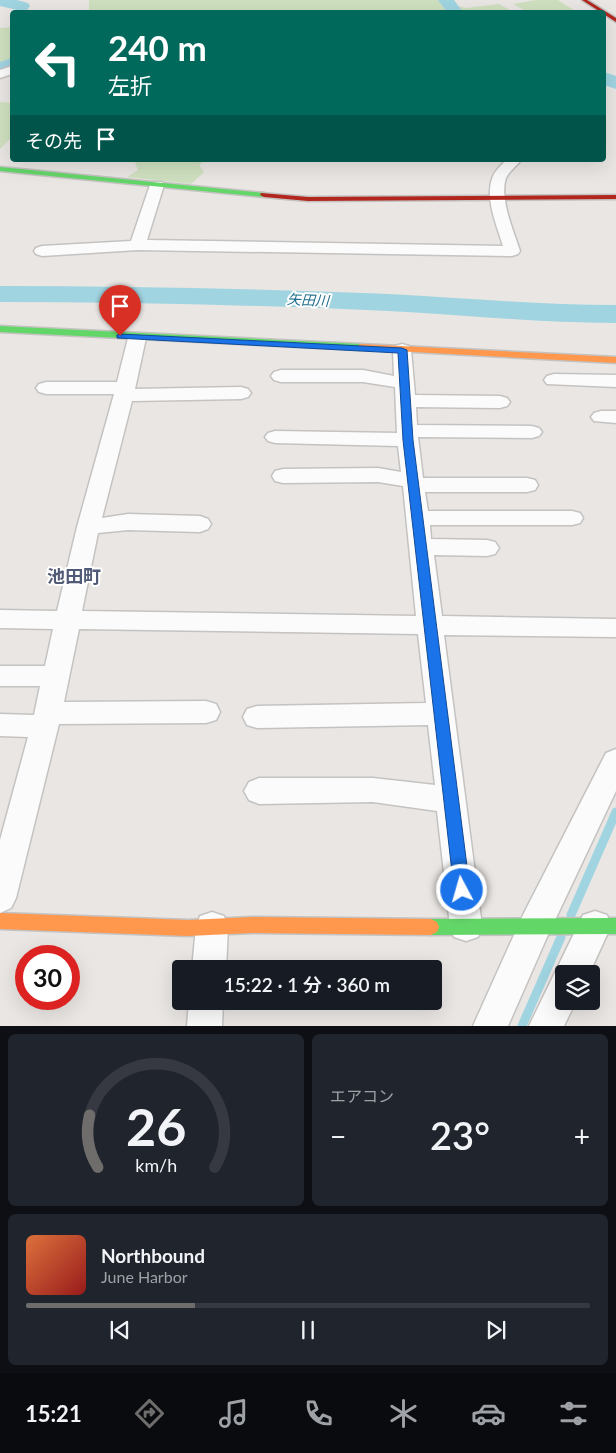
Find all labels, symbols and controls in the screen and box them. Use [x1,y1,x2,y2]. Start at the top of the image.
text: 240 m [108,26,207,68]
icon: left [25,30,90,95]
text: 左折 [108,72,152,99]
icon: arrive [92,125,120,153]
text: その先 [25,129,82,152]
pin [99,285,141,336]
water label: 矢田川 [287,290,331,309]
icon: arrive [106,292,134,320]
district label: 池田町 [47,565,101,587]
position arrow [435,863,487,915]
speed limit sign: 30 [15,945,80,1010]
map controls [555,965,600,1010]
button: layers [555,965,600,1010]
text: 15:22 · 1 分 · 360 m [224,973,390,996]
text: エアコン [330,1086,394,1105]
text: 26 [126,1095,186,1157]
text: 23° [430,1112,490,1158]
text: − [330,1119,346,1153]
text: + [574,1119,590,1153]
text: km/h [135,1154,177,1176]
text: Northbound [101,1244,205,1267]
text: June Harbor [101,1267,188,1286]
icon: previous [106,1316,134,1344]
icon: pause [294,1316,322,1344]
icon: next [482,1316,510,1344]
icon: directions [132,1396,167,1431]
icon: music [216,1396,251,1431]
icon: phone [301,1396,336,1431]
icon: climate [386,1396,421,1431]
icon: car [471,1396,506,1431]
icon: filters [556,1396,591,1431]
text: 15:21 [25,1400,82,1427]

